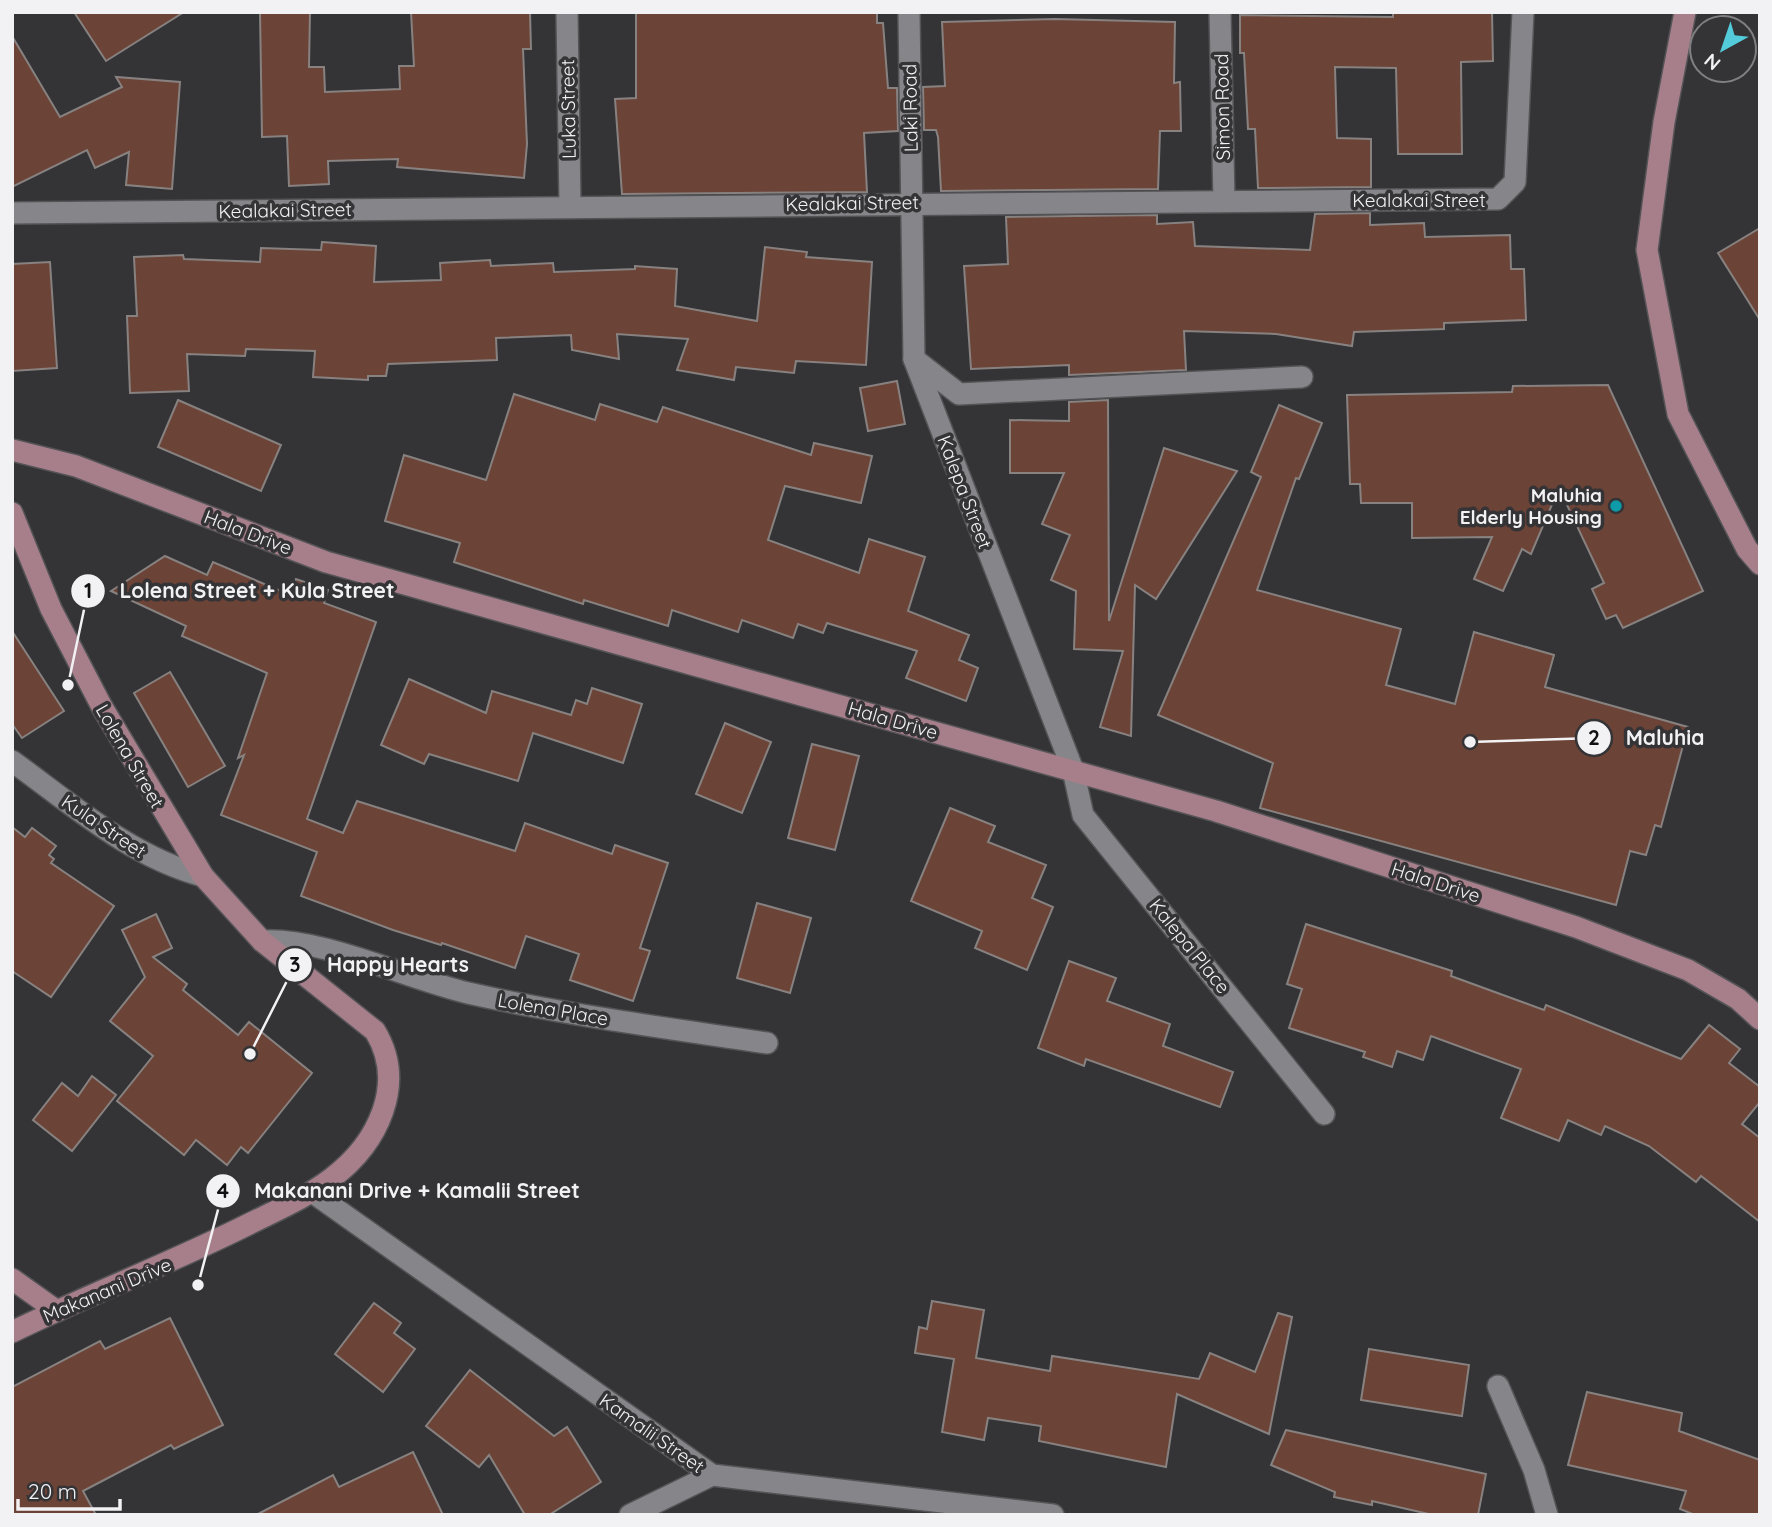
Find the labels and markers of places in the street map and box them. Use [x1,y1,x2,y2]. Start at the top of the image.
place label: Maluhia Elderly Housing [1460,483,1602,529]
marker: Maluhia Elderly Housing [1608,498,1624,514]
callout: Lolena Street + Kula Street [70,570,409,612]
callout: Maluhia [1577,717,1719,759]
callout: Happy Hearts [278,944,482,986]
callout: Makanani Drive + Kamalii Street [206,1170,594,1212]

